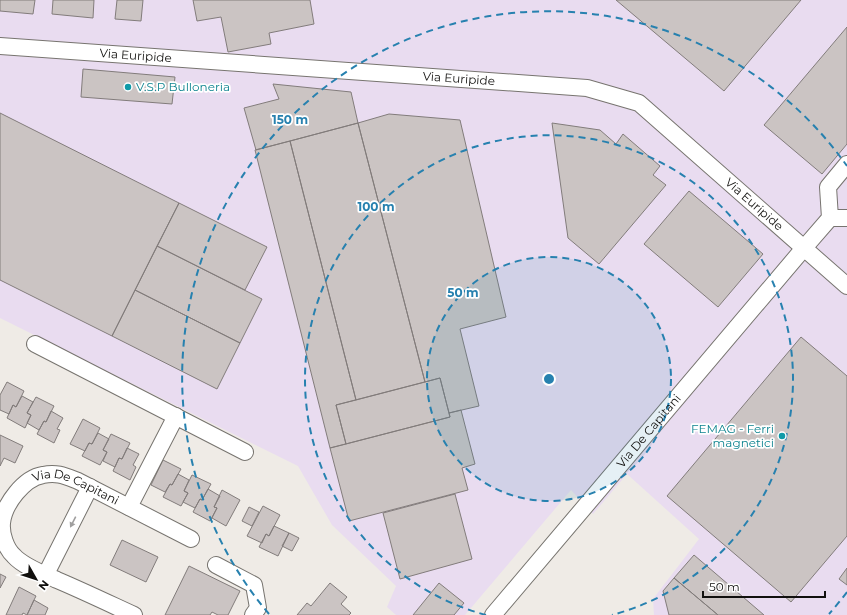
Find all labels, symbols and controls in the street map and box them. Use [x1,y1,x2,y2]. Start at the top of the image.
street label: Via Euripide [99,45,172,65]
street label: Via Euripide [422,68,496,88]
place label: V.S.P Bulloneria [136,79,230,94]
marker: V.S.P Bulloneria [123,82,133,92]
text: 150 m [272,112,308,127]
street label: Via Euripide [722,174,787,233]
text: 100 m [358,199,394,214]
text: 50 m [447,285,479,300]
centre of rings [542,372,556,386]
street label: Via De Capitani [613,391,684,471]
place label: FEMAG - Ferri magnetici [691,421,774,450]
marker: FEMAG - Ferri magnetici [777,431,787,441]
street label: Via De Capitani [30,466,122,508]
one-way arrow [69,516,76,528]
north arrow [16,559,56,599]
scale bar [703,573,825,599]
text: N [36,577,52,593]
text: 50 m [709,579,740,594]

